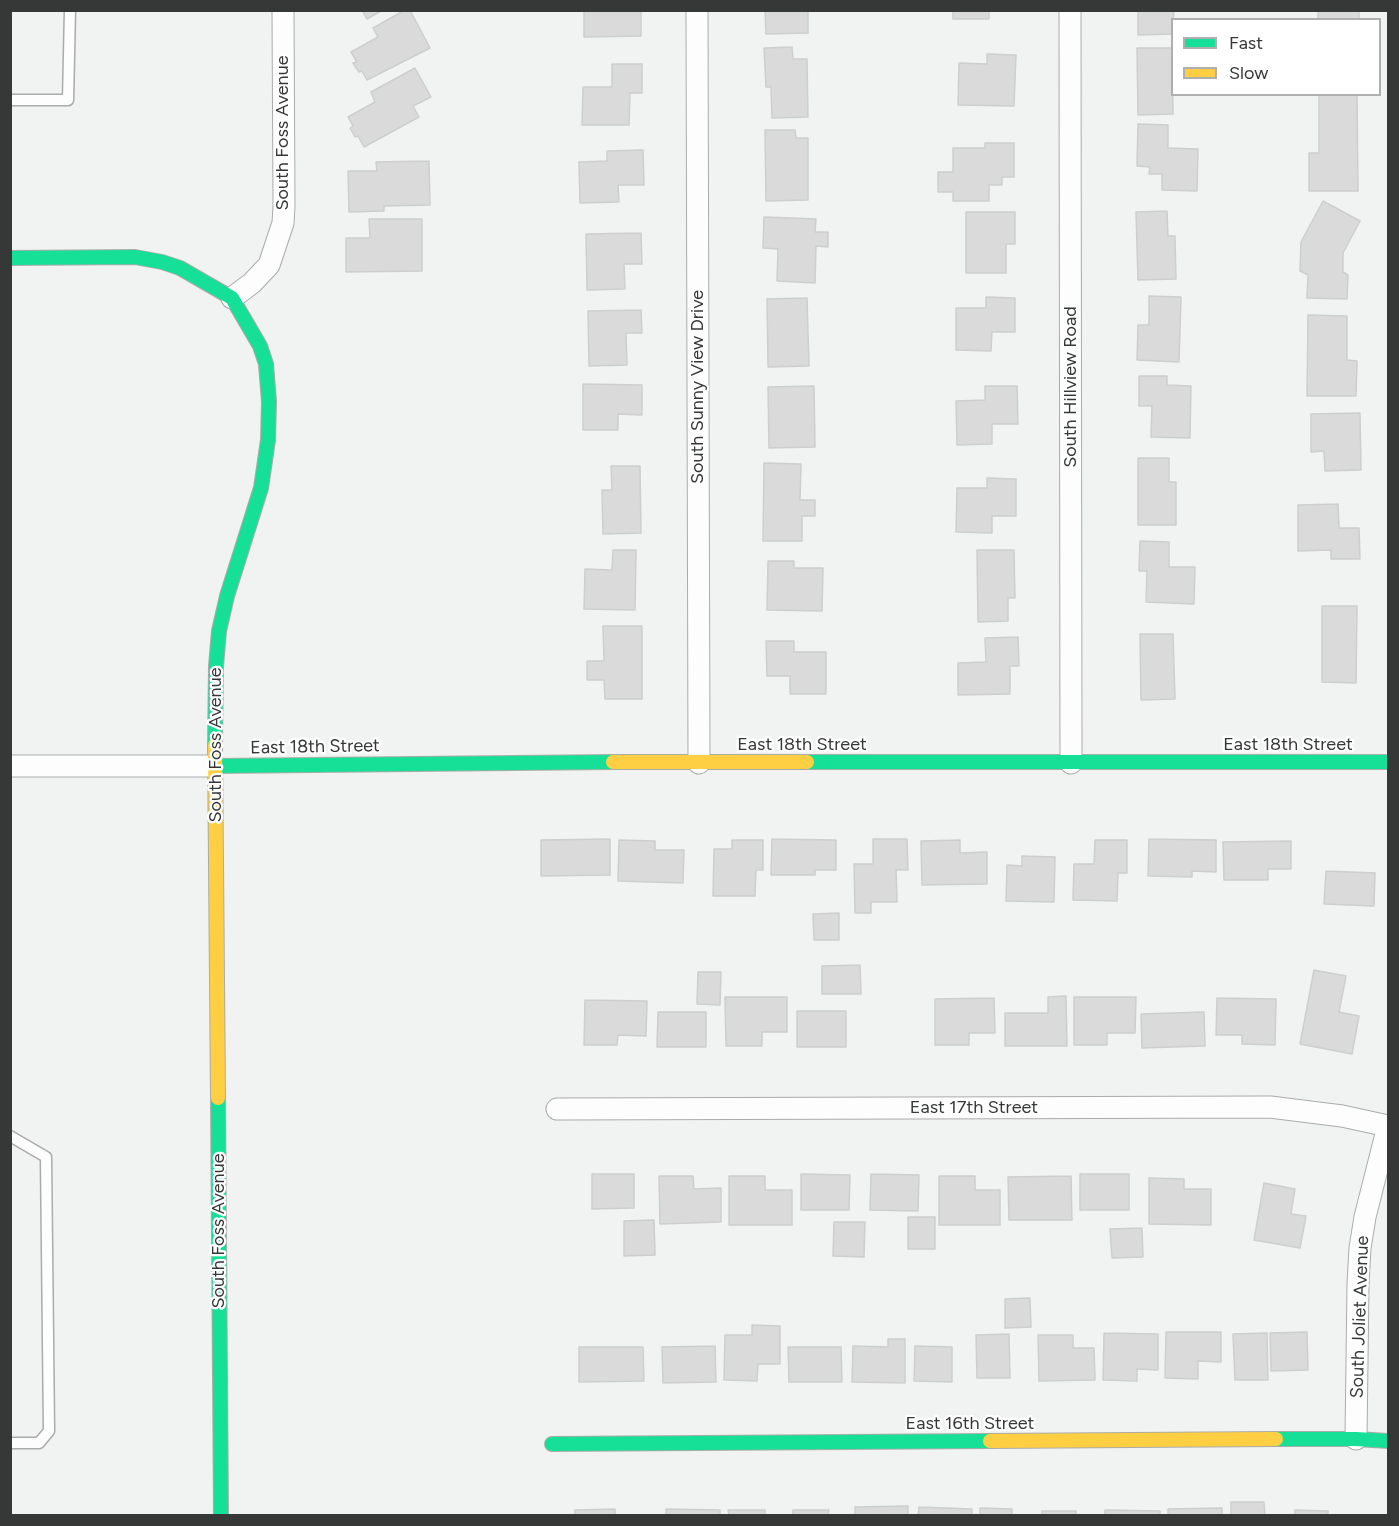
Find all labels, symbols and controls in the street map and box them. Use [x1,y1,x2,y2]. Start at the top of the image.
legend [1171,18,1381,96]
text: Fast [1229,32,1263,54]
street label: South Foss Avenue [272,55,294,211]
text: Slow [1229,62,1268,84]
street label: South Sunny View Drive [687,290,709,484]
street label: South Hillview Road [1060,306,1082,468]
street label: South Foss Avenue [205,667,227,823]
street label: East 18th Street [737,734,867,756]
street label: East 18th Street [1223,734,1353,756]
street label: East 18th Street [250,735,380,759]
street label: East 17th Street [910,1097,1038,1119]
street label: South Foss Avenue [208,1153,230,1309]
street label: South Joliet Avenue [1346,1235,1374,1399]
street label: East 16th Street [906,1413,1034,1435]

